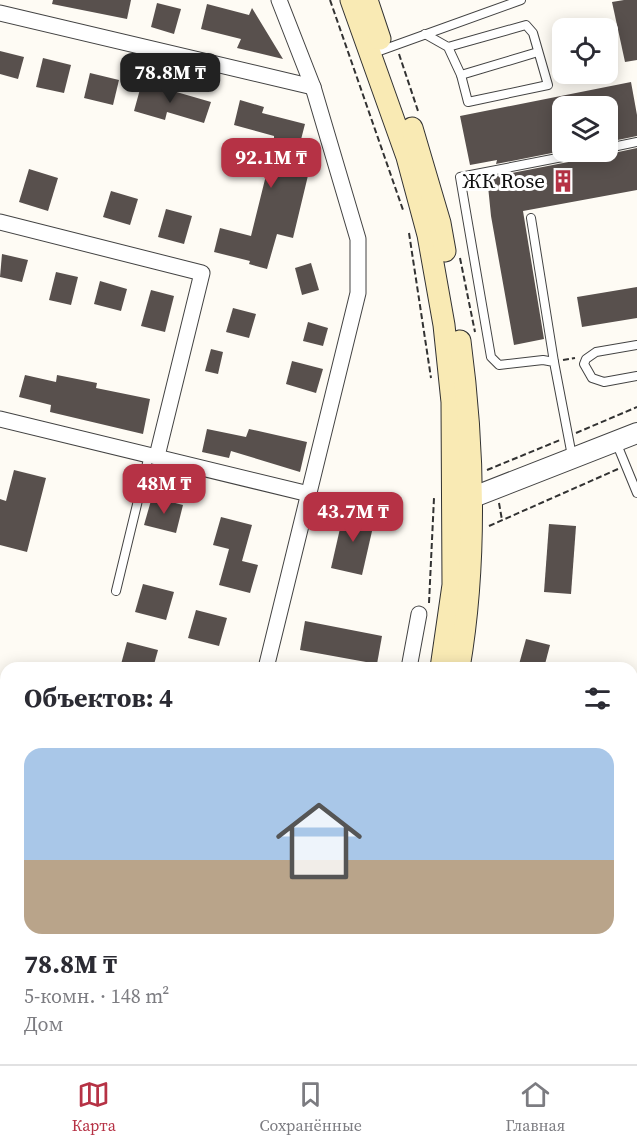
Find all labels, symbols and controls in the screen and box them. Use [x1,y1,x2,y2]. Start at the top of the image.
map controls [552,18,618,162]
button: locate [552,18,618,84]
pin: 78.8M ₸ [115,53,225,104]
text: 78.8M ₸ [134,58,206,86]
button: layers [552,96,618,162]
pin: 92.1M ₸ [216,138,326,189]
text: 92.1M ₸ [235,143,307,171]
place label: ЖК Rose [462,166,545,195]
building icon: ЖК Rose [550,168,576,194]
pin: 48M ₸ [122,464,206,515]
text: 48M ₸ [137,469,191,497]
pin: 43.7M ₸ [298,492,408,543]
text: 43.7M ₸ [317,497,389,525]
text: Объектов: 4 [24,680,173,716]
icon: filters [581,682,614,715]
icon: home [265,787,373,895]
text: 78.8M ₸ [24,946,117,982]
text: 5-комн. · 148 m² [24,982,169,1010]
text: Дом [24,1010,63,1038]
tab: Карта [72,1078,116,1136]
tab: Сохранённые [259,1078,362,1136]
tab: Главная [505,1078,565,1136]

